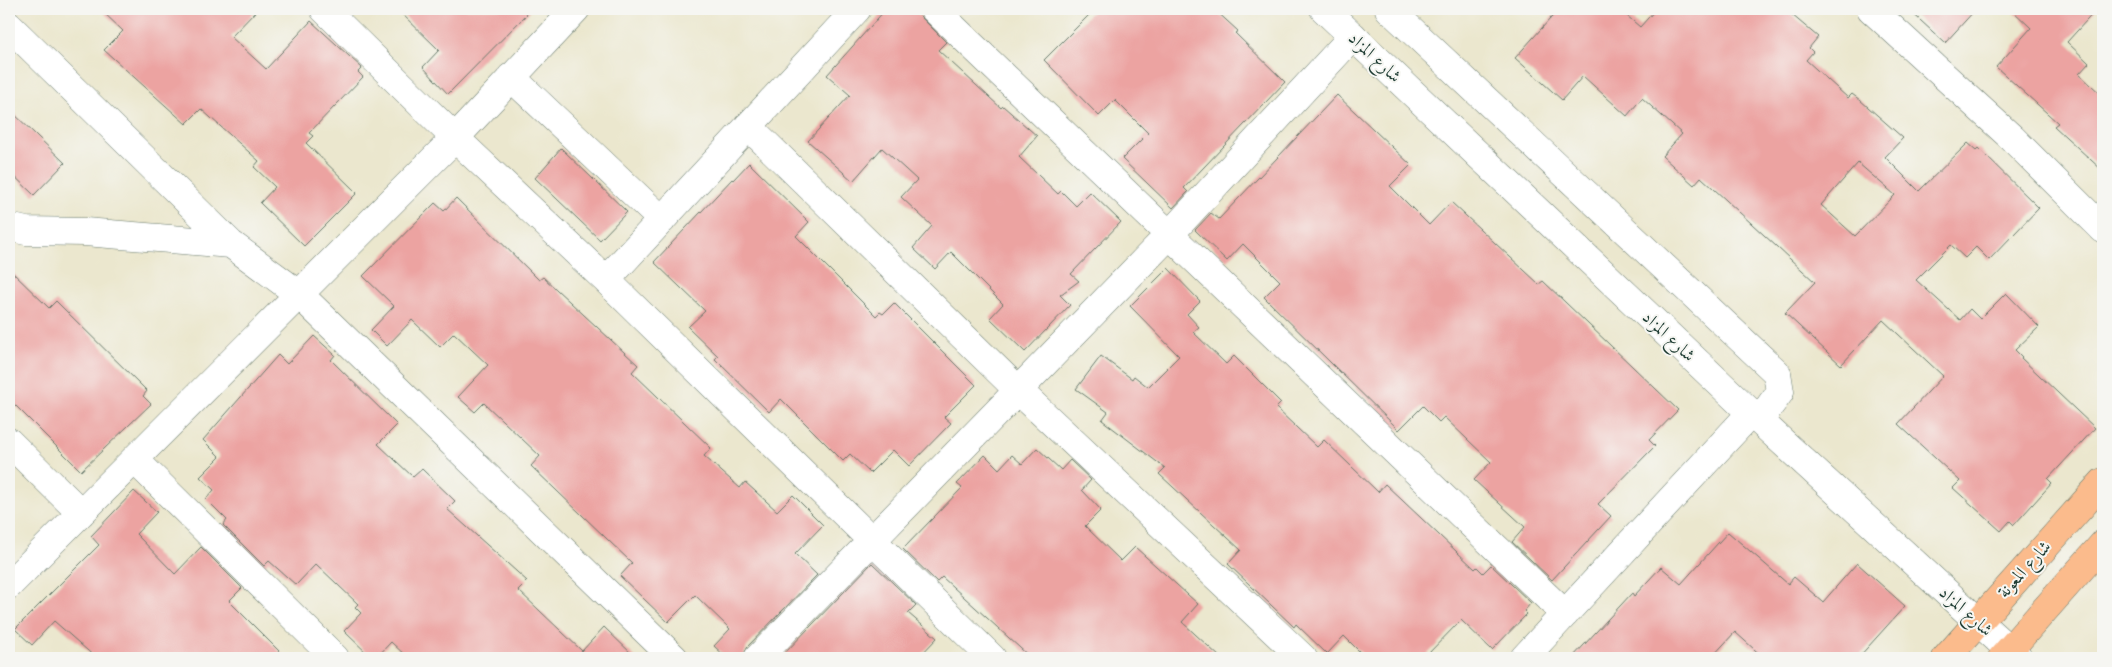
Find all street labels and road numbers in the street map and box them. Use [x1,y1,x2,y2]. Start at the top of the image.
street label: شارع المزاد [1341,29,1404,90]
street label: شارع المزاد [1635,308,1698,369]
street label: شارع المعونة [1995,538,2058,605]
street label: شارع المزاد [1932,583,1995,644]

